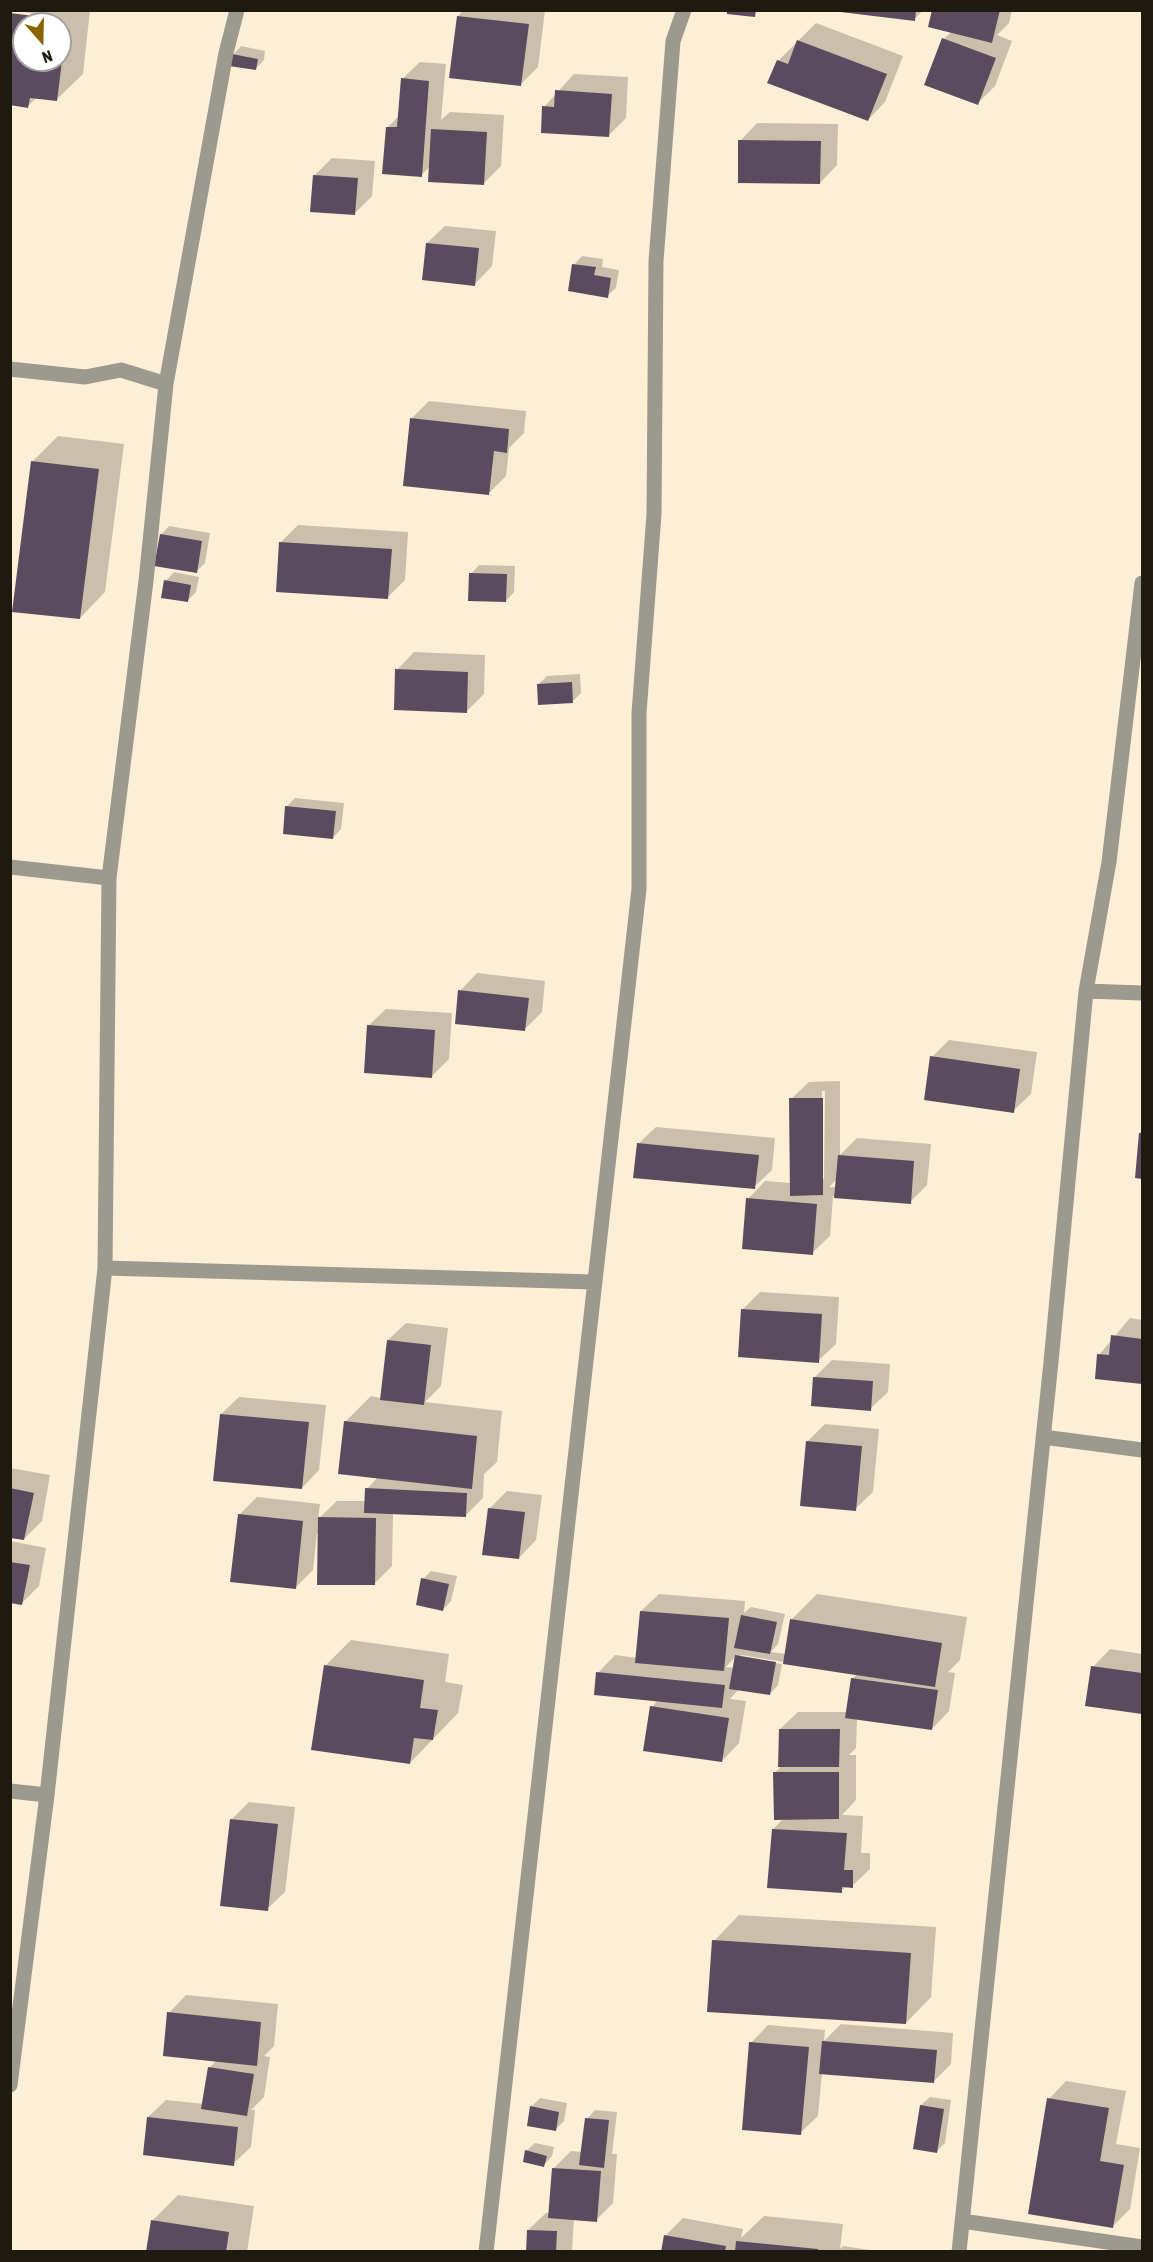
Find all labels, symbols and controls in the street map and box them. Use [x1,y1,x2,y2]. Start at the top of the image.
north arrow [12,12,72,72]
text: N [40,47,55,67]

